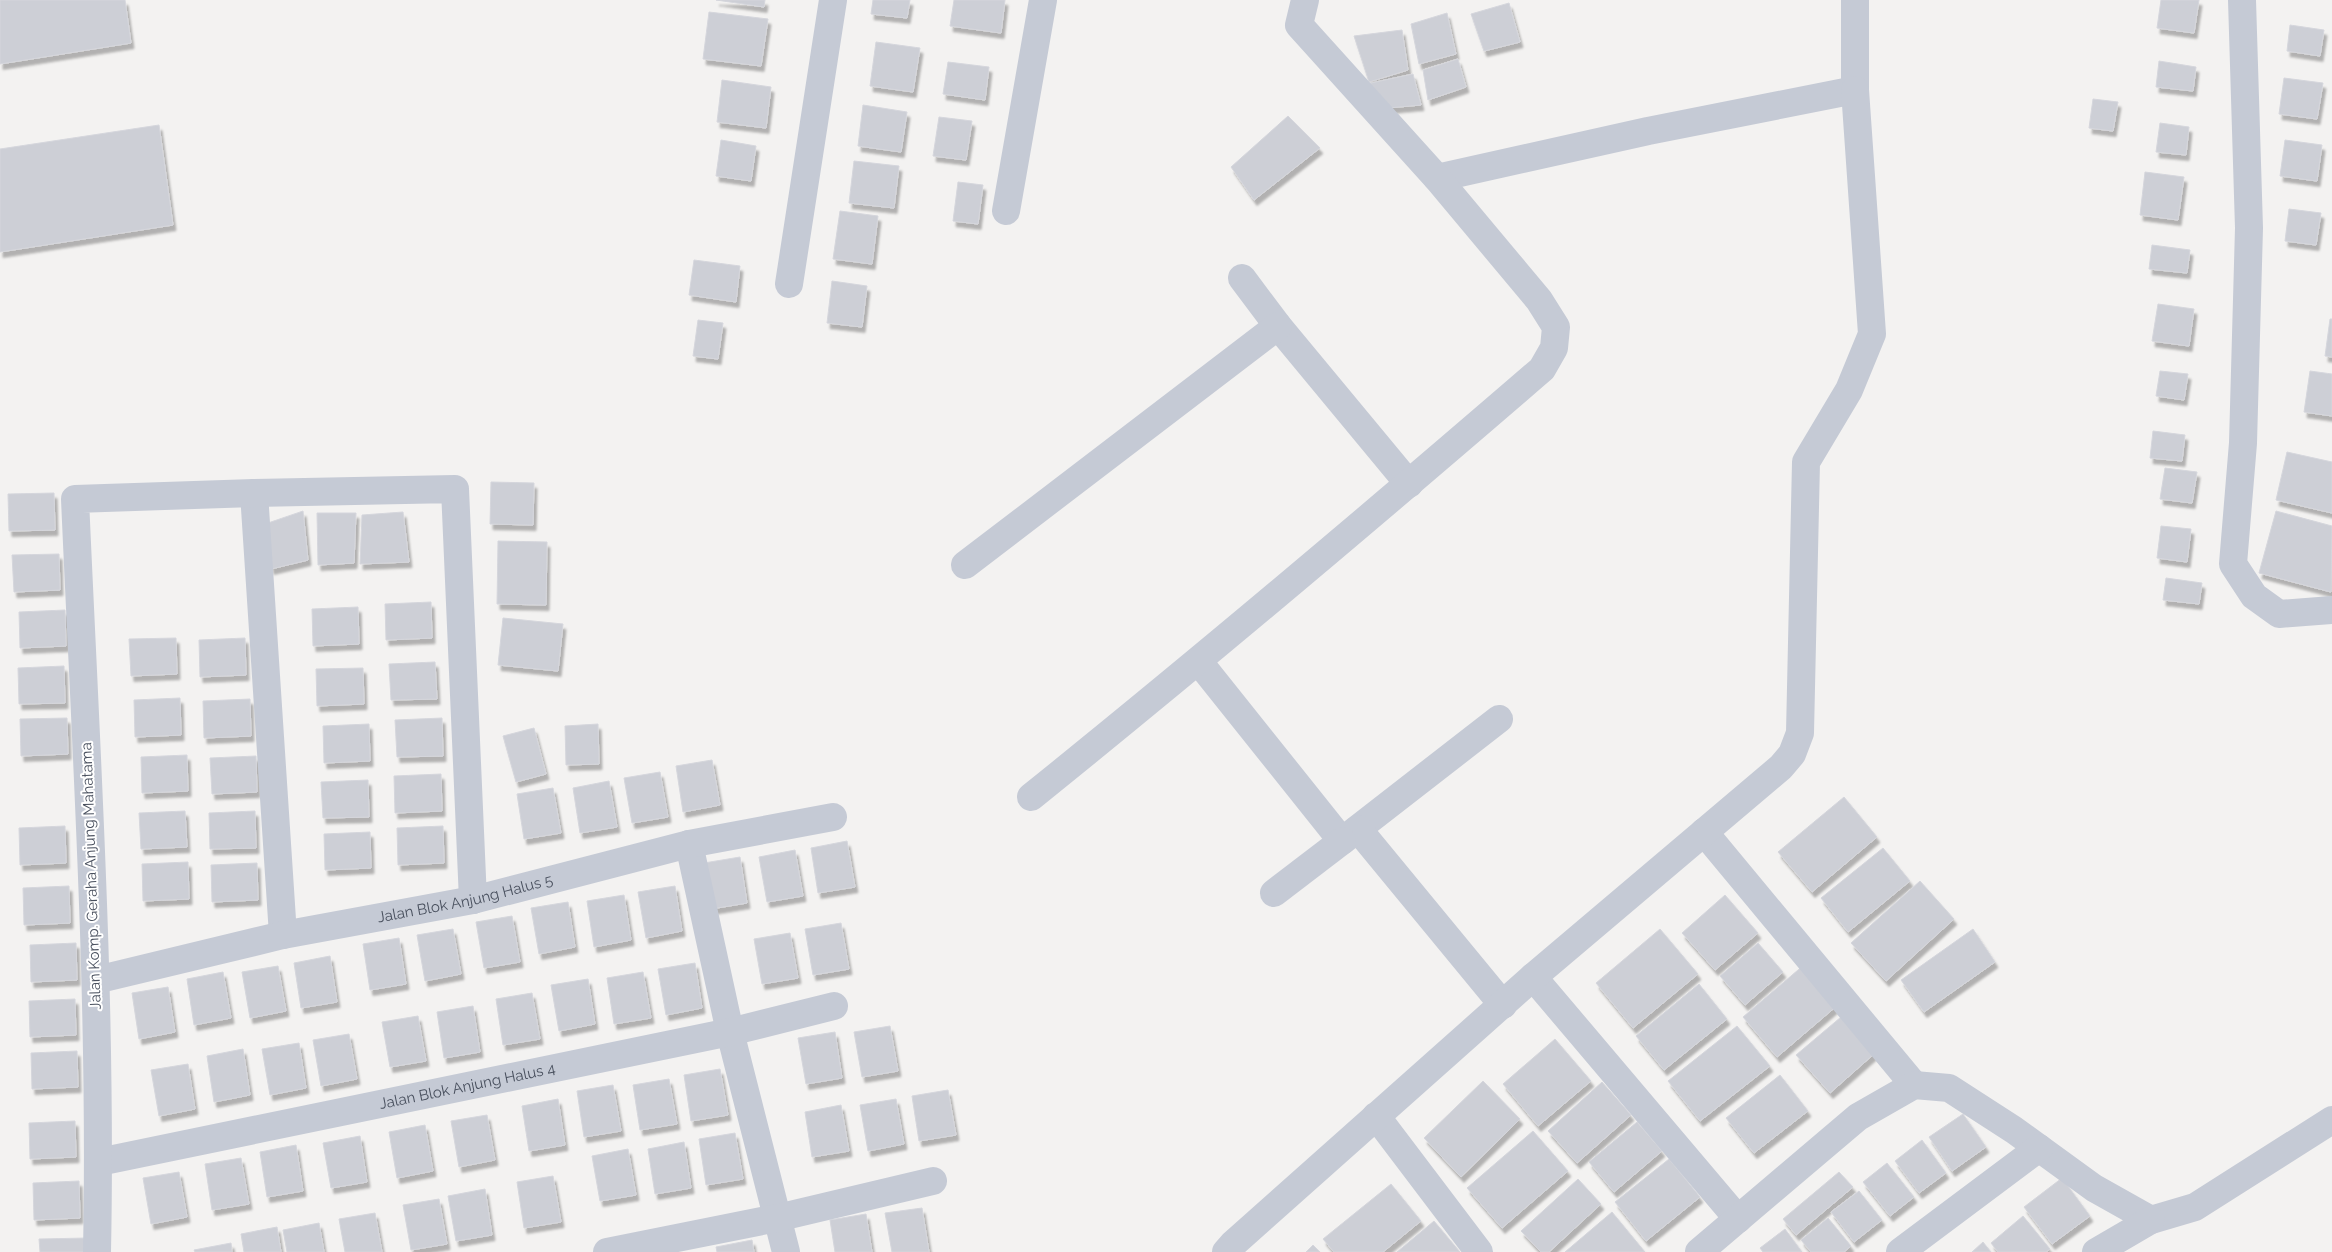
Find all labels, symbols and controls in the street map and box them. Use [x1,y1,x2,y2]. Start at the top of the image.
street label: Jalan Komp. Geraha Anjung Mahatama [77,742,105,1010]
street label: Jalan Blok Anjung Halus 5 [376,871,555,926]
street label: Jalan Blok Anjung Halus 4 [378,1059,557,1113]

